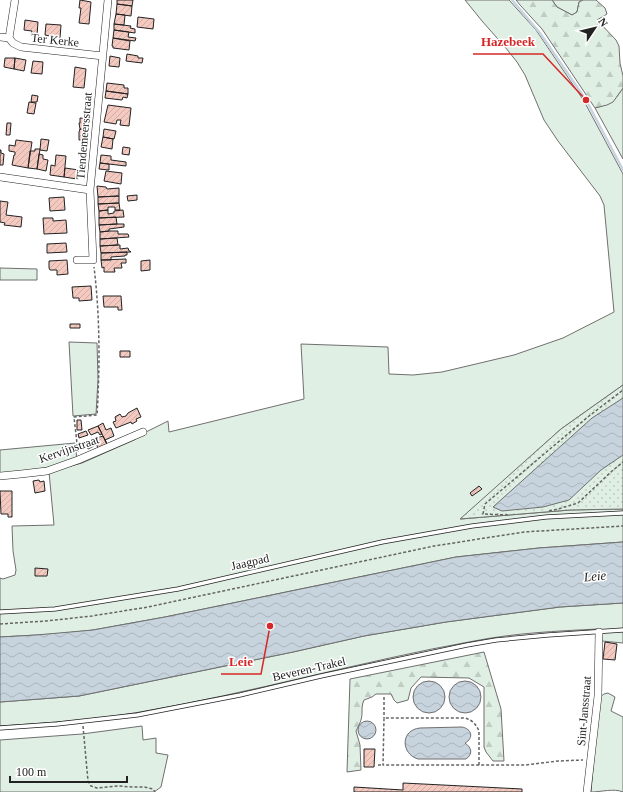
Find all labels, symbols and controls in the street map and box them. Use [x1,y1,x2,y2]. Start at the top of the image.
north arrow [575,8,615,48]
text: N [596,16,610,29]
callout: Hazebeek [473,29,543,54]
street label: Ter Kerke [30,31,80,49]
text: Hazebeek [481,34,536,49]
street label: Tiendemeersstraat [73,91,95,180]
street label: Kervijnstraat [37,432,102,466]
street label: Jaagpad [230,551,270,573]
water label: Leie [582,568,607,585]
callout: Leie [221,649,261,674]
text: Leie [229,654,253,669]
street label: Beveren-Trakel [271,654,348,684]
street label: Sint-Jansstraat [574,675,594,746]
scale bar [10,758,127,784]
text: 100 m [16,765,47,779]

